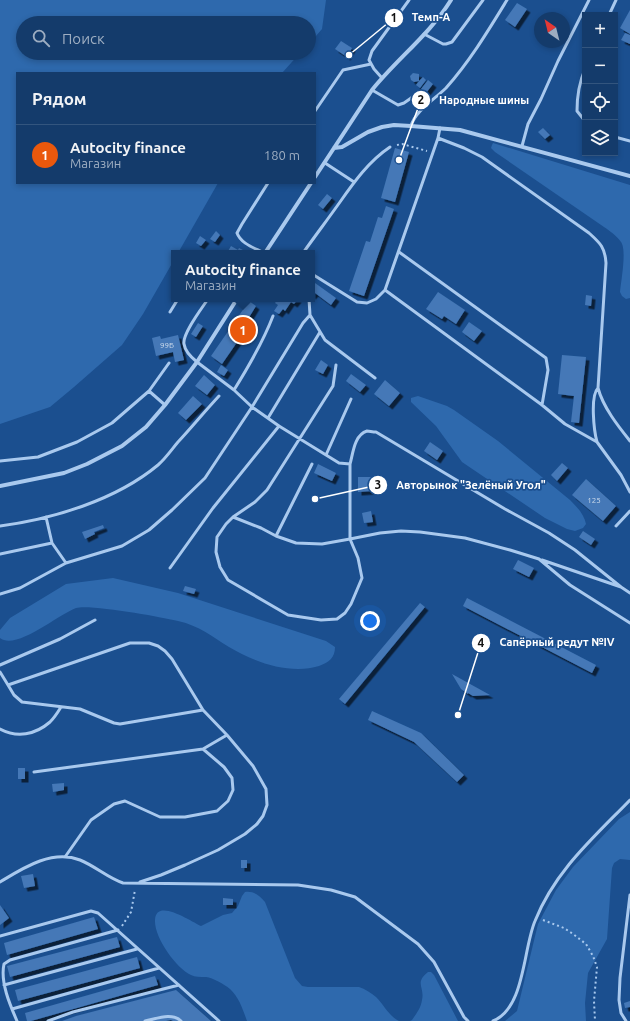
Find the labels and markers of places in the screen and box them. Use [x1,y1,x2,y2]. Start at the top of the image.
callout: Темп-А [384,6,459,29]
callout: Народные шины [411,89,537,112]
pin: 1 [230,315,256,345]
callout: Авторынок "Зелёный Угол" [368,473,554,496]
callout: Сапёрный редут №IV [471,631,622,654]

